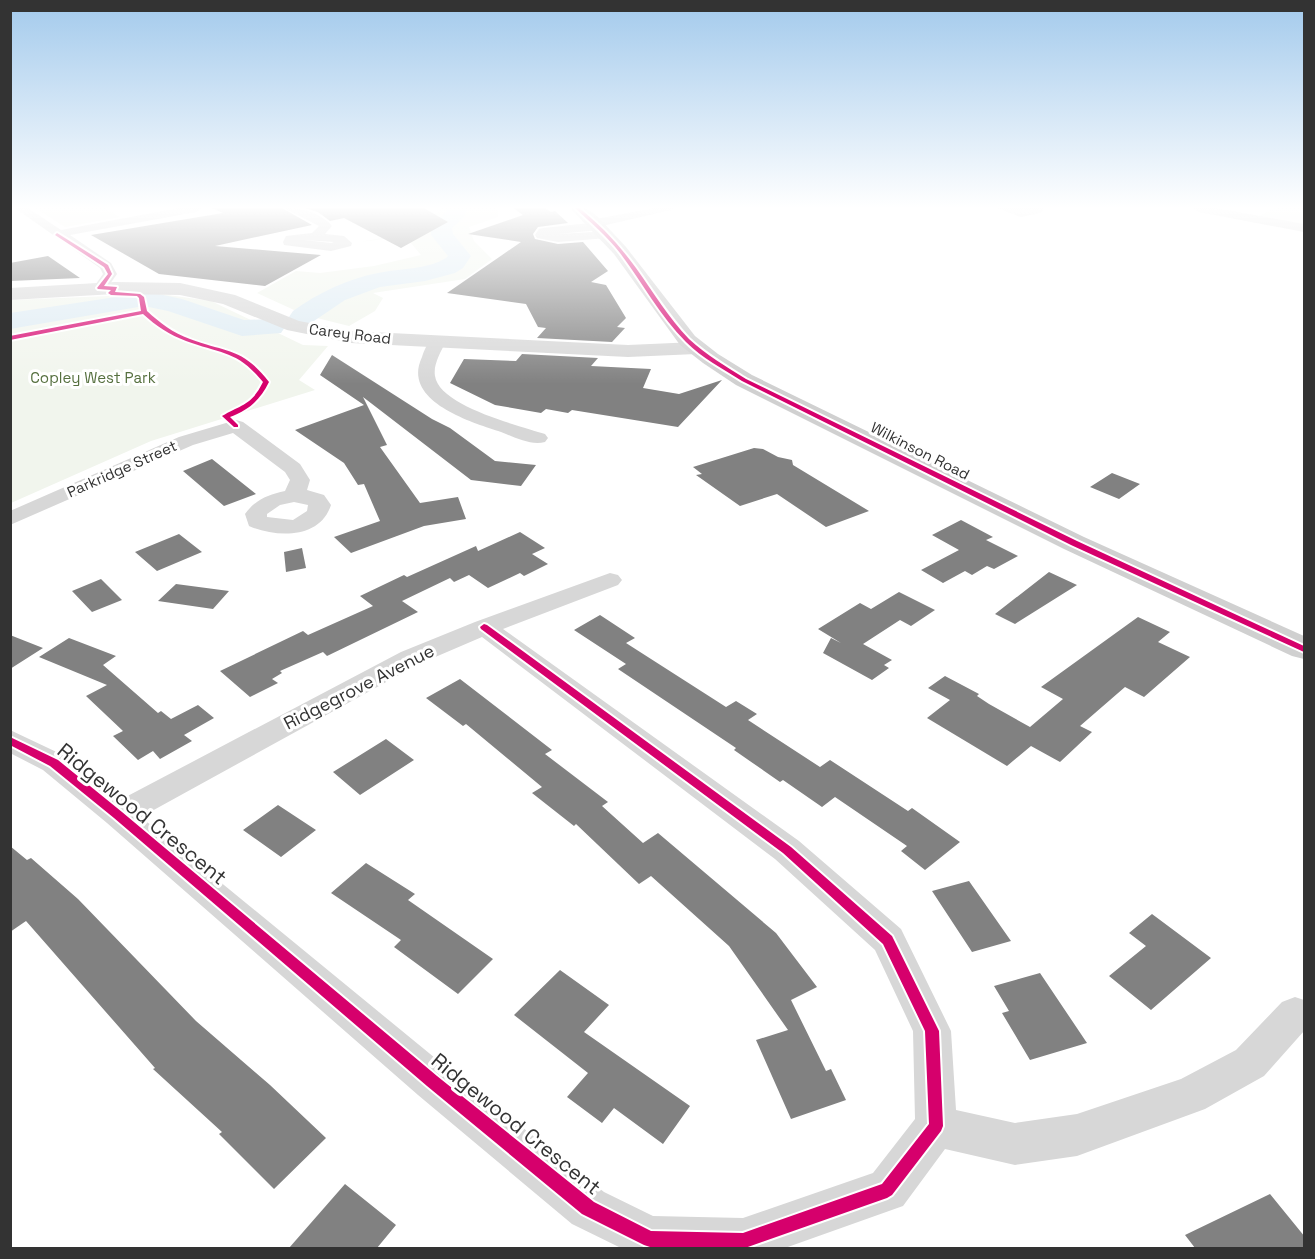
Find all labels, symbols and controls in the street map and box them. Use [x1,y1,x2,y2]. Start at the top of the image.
street label: Carey Road [308,319,392,348]
park label: Copley West Park [30,368,156,387]
street label: Wilkinson Road [868,417,973,484]
street label: Parkridge Street [64,436,180,501]
street label: Ridgegrove Avenue [279,639,438,735]
street label: Ridgewood Crescent [52,737,233,890]
street label: Ridgewood Crescent [426,1047,607,1200]

